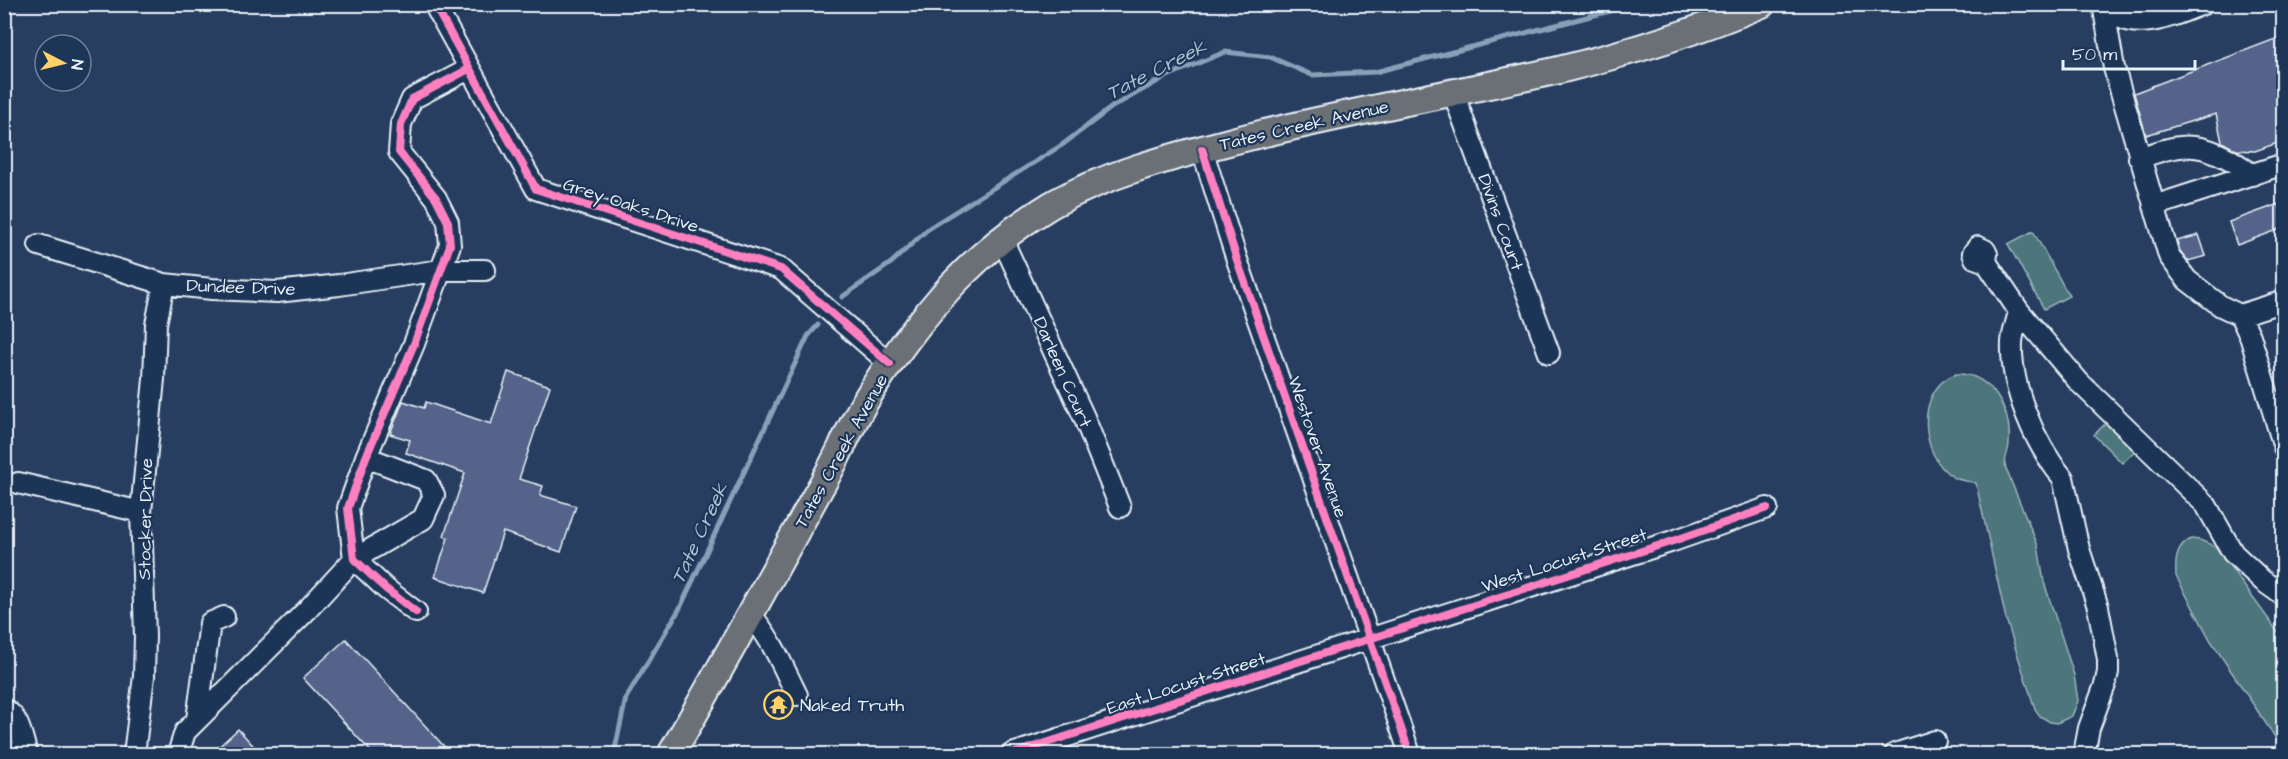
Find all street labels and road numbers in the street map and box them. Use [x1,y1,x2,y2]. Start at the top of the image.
street label: Tates Creek Avenue [1217,94,1391,157]
street label: Divins Court [1472,170,1530,275]
street label: Grey Oaks Drive [560,172,702,240]
street label: Dundee Drive [186,273,296,302]
street label: Darleen Court [1027,313,1098,432]
street label: Tates Creek Avenue [789,370,894,533]
street label: Westover Avenue [1282,373,1353,521]
street label: Stocker Drive [132,458,159,580]
street label: West Locust Street [1478,522,1651,599]
street label: East Locust Street [1104,646,1269,721]

